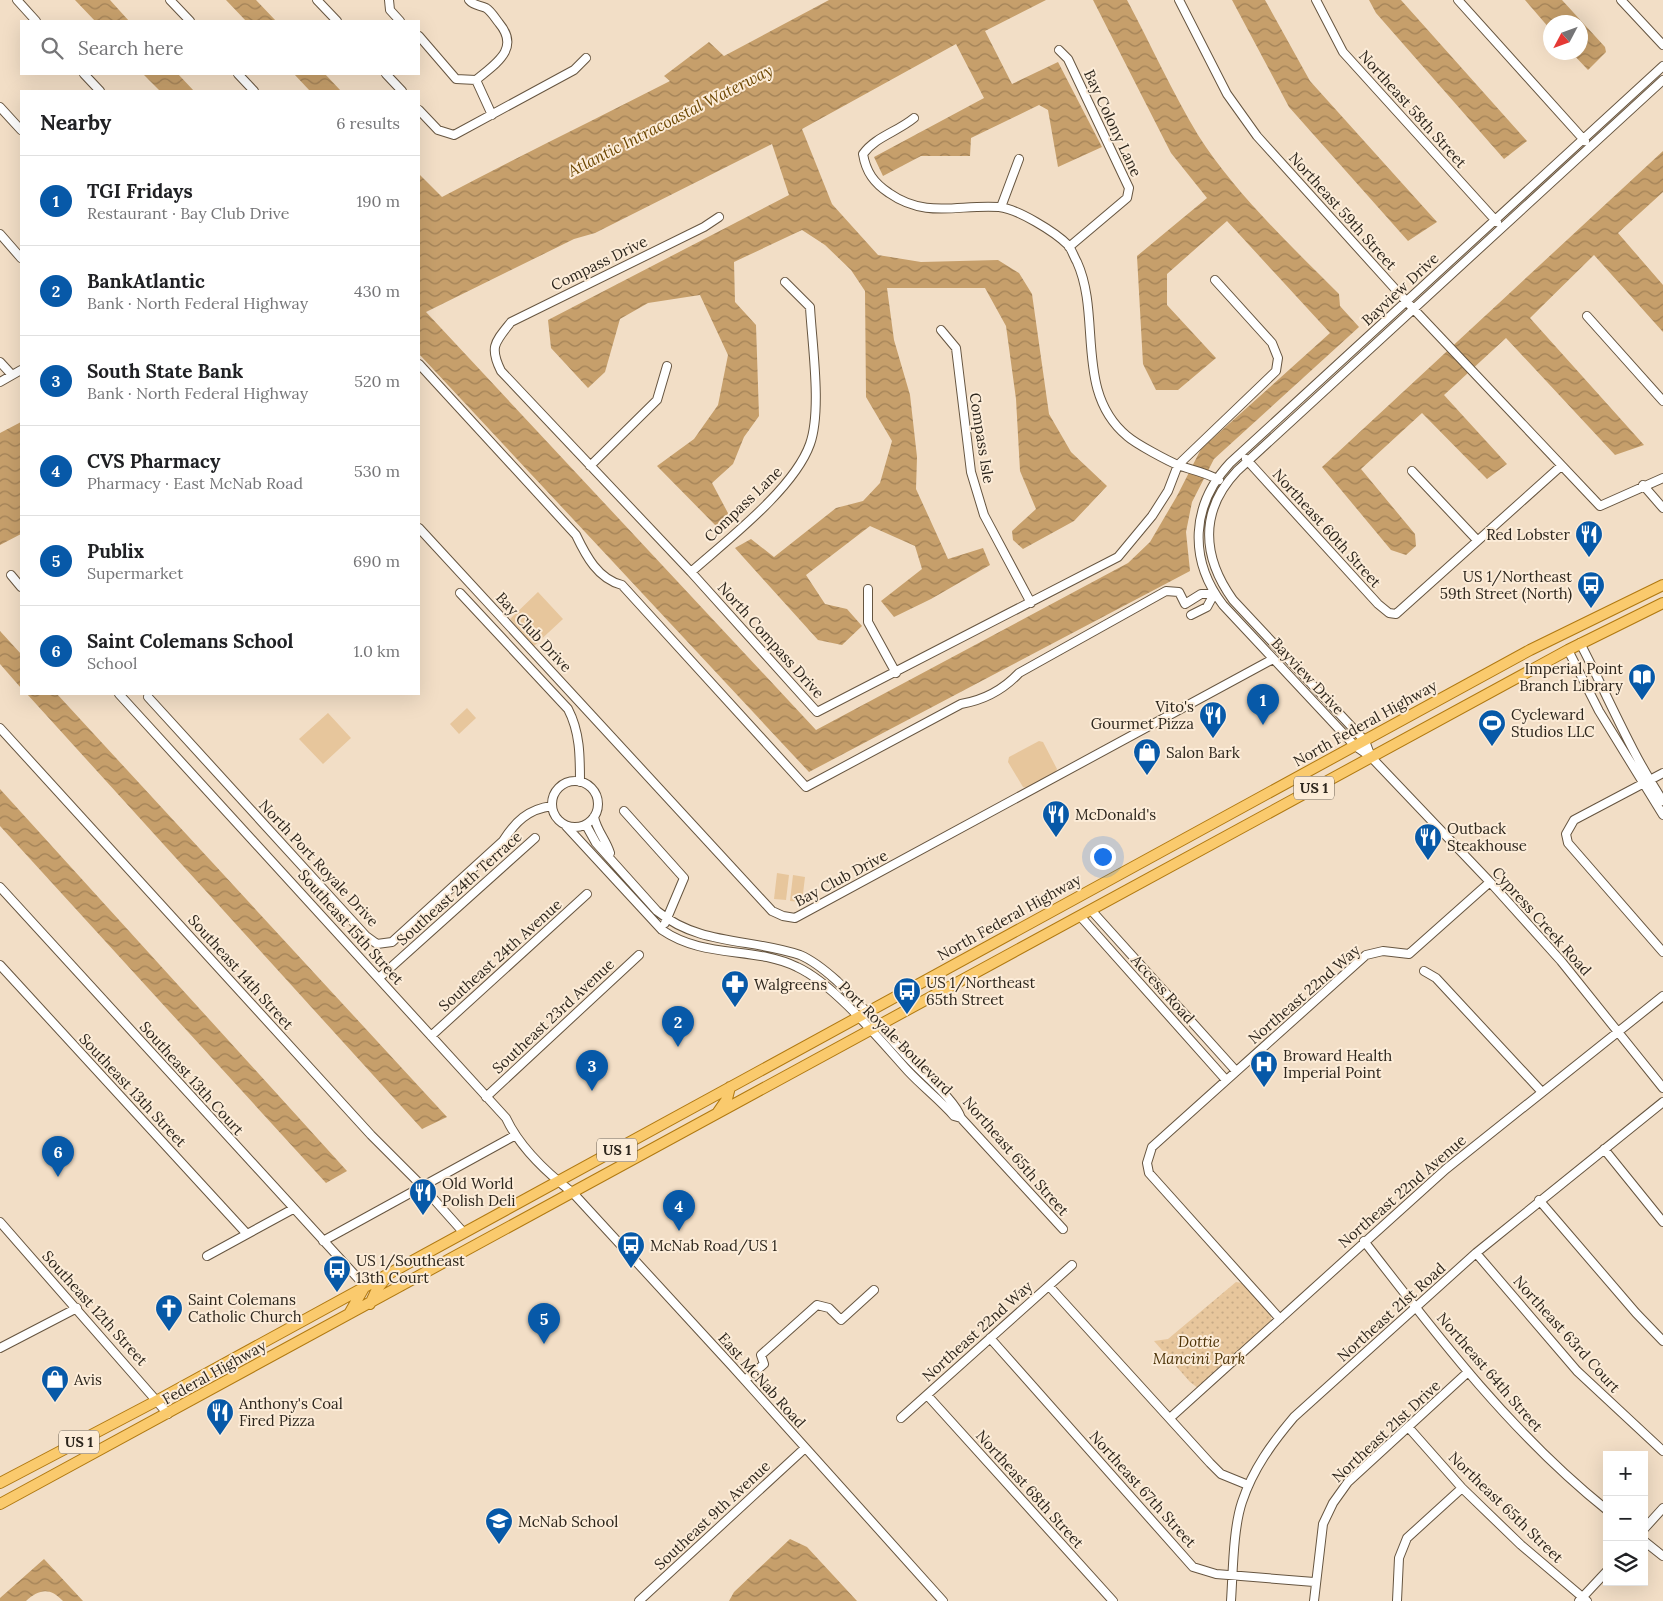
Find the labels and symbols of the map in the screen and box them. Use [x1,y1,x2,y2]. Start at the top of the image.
north arrow [1543,15,1588,60]
street label: Northeast 58th Street [1355,46,1471,172]
water label: Atlantic Intracoastal Waterway [563,59,776,181]
street label: Bay Colony Lane [1080,67,1146,179]
street label: Northeast 59th Street [1285,148,1401,274]
street label: Compass Drive [548,232,650,294]
street label: Bayview Drive [1358,249,1442,329]
street label: Compass Isle [965,391,999,485]
street label: Compass Lane [700,462,786,546]
street label: Northeast 60th Street [1269,465,1385,591]
restaurant icon: Red Lobster [1574,519,1604,558]
place label: Red Lobster [1486,525,1570,544]
place label: US 1/Northeast 59th Street (North) [1440,567,1572,604]
bus stop icon: US 1/Northeast 59th Street (North) [1576,570,1606,609]
street label: North Compass Drive [714,578,828,702]
street label: Bay Club Drive [492,588,576,676]
street label: Bayview Drive [1268,634,1348,718]
place label: Imperial Point Branch Library [1519,659,1623,695]
library icon: Imperial Point Branch Library [1627,662,1657,701]
street label: North Federal Highway [1290,676,1440,770]
pin: 1 [1247,684,1279,725]
place label: Vito's Gourmet Pizza [1091,697,1194,733]
restaurant icon: Vito's Gourmet Pizza [1198,700,1228,739]
place label: Cycleward Studios LLC [1511,705,1595,741]
sports icon: Cycleward Studios LLC [1477,708,1507,747]
shop icon: Salon Bark [1132,737,1162,776]
place label: Salon Bark [1166,743,1240,762]
road number: US 1 [1294,776,1334,800]
street label: North Port Royale Drive [255,796,383,930]
restaurant icon: McDonald's [1041,799,1071,838]
place label: McDonald's [1075,805,1156,824]
place label: Outback Steakhouse [1447,819,1527,855]
restaurant icon: Outback Steakhouse [1413,822,1443,861]
street label: Southeast 24th Terrace [393,827,525,949]
your location [1090,844,1116,870]
street label: Bay Club Drive [791,846,891,910]
street label: Cypress Creek Road [1488,863,1596,979]
street label: Southeast 15th Street [294,865,408,989]
street label: North Federal Highway [934,870,1084,964]
street label: Southeast 24th Avenue [435,895,565,1015]
street label: Southeast 14th Street [184,910,298,1034]
street label: Northeast 22nd Way [1244,940,1364,1048]
street label: Access Road [1127,950,1199,1027]
street label: Southeast 23rd Avenue [488,955,618,1077]
pharmacy icon: Walgreens [720,969,750,1008]
place label: US 1/Northeast 65th Street [926,973,1036,1009]
place label: Walgreens [754,975,827,994]
bus stop icon: US 1/Northeast 65th Street [892,976,922,1015]
street label: Port Royale Boulevard [835,977,957,1099]
pin: 2 [662,1006,694,1047]
street label: Southeast 13th Court [136,1017,248,1139]
street label: Southeast 13th Street [75,1029,191,1151]
place label: Broward Health Imperial Point [1283,1046,1392,1082]
hospital icon: Broward Health Imperial Point [1249,1049,1279,1088]
pin: 3 [576,1050,608,1091]
street label: Northeast 65th Street [959,1092,1073,1220]
street label: Northeast 22nd Avenue [1334,1130,1470,1252]
pin: 6 [42,1136,74,1177]
road number: US 1 [597,1138,637,1162]
place label: Old World Polish Deli [442,1174,516,1210]
restaurant icon: Old World Polish Deli [408,1177,438,1216]
pin: 4 [663,1190,695,1231]
bus stop icon: McNab Road/US 1 [616,1230,646,1269]
place label: McNab Road/US 1 [650,1236,777,1256]
street label: Southeast 12th Street [38,1247,152,1370]
place label: US 1/Southeast 13th Court [356,1251,465,1287]
bus stop icon: US 1/Southeast 13th Court [322,1254,352,1293]
street label: Northeast 21st Road [1333,1258,1449,1366]
street label: Northeast 63rd Court [1509,1272,1625,1397]
street label: Northeast 22nd Way [918,1276,1036,1386]
place label: Saint Colemans Catholic Church [188,1290,302,1326]
church icon: Saint Colemans Catholic Church [154,1293,184,1332]
pin: 5 [528,1303,560,1344]
street label: Northeast 64th Street [1433,1308,1547,1436]
street label: East McNab Road [714,1328,810,1432]
park label: Dottie Mancini Park [1153,1332,1245,1368]
street label: Federal Highway [159,1336,269,1408]
shop icon: Avis [40,1364,70,1403]
place label: Avis [73,1370,102,1389]
street label: Northeast 21st Drive [1328,1376,1444,1486]
place label: Anthony's Coal Fired Pizza [238,1394,343,1430]
restaurant icon: Anthony's Coal Fired Pizza [205,1397,235,1436]
street label: Northeast 68th Street [972,1426,1088,1552]
street label: Northeast 67th Street [1086,1427,1201,1552]
road number: US 1 [59,1430,99,1454]
street label: Northeast 65th Street [1445,1447,1567,1567]
street label: Southeast 9th Avenue [650,1456,774,1574]
school or university icon: McNab School [484,1506,514,1545]
place label: McNab School [518,1512,618,1531]

